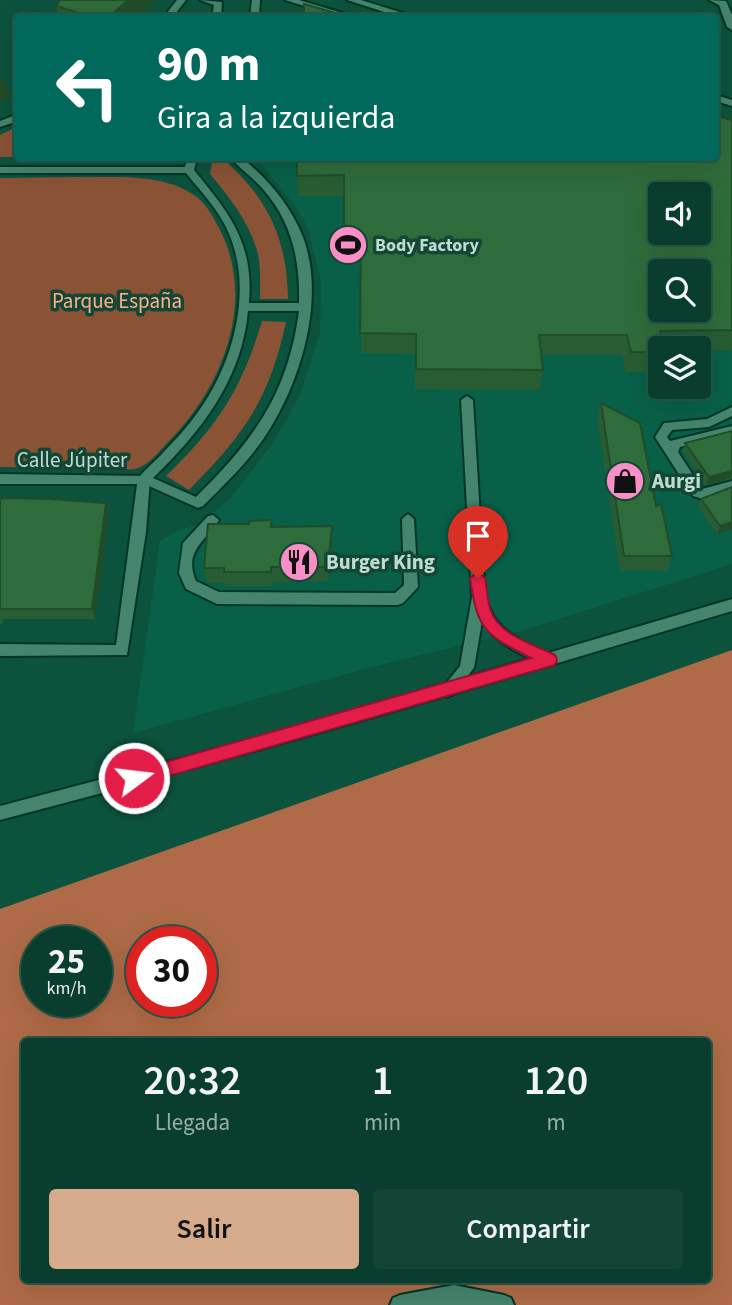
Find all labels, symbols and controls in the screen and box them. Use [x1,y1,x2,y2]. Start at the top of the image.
text: 90 m [157,30,261,100]
icon: left [42,42,133,133]
text: Gira a la izquierda [157,95,395,141]
map controls [648,182,711,399]
button: sound [648,182,711,245]
sports icon: Body Factory [327,224,369,266]
place label: Body Factory [375,233,479,258]
button: search [648,259,711,322]
park label: Parque España [52,286,182,316]
button: layers [648,336,711,399]
street label: Calle Júpiter [17,445,128,475]
shop icon: Aurgi [604,460,646,502]
place label: Aurgi [651,466,701,496]
pin [448,506,508,578]
icon: arrive [459,517,497,555]
restaurant icon: Burger King [278,541,320,583]
place label: Burger King [326,547,435,577]
position arrow [97,741,171,815]
speed limit sign: 30 [126,926,217,1017]
text: 25 [48,937,85,987]
text: km/h [47,976,86,1001]
text: 20:32 [144,1051,241,1111]
text: 1 [372,1051,393,1111]
text: 120 [524,1051,588,1111]
text: Llegada [155,1106,230,1139]
text: min [364,1106,401,1139]
text: m [547,1106,566,1139]
button: Salir [49,1189,359,1269]
button: Compartir [373,1189,683,1269]

